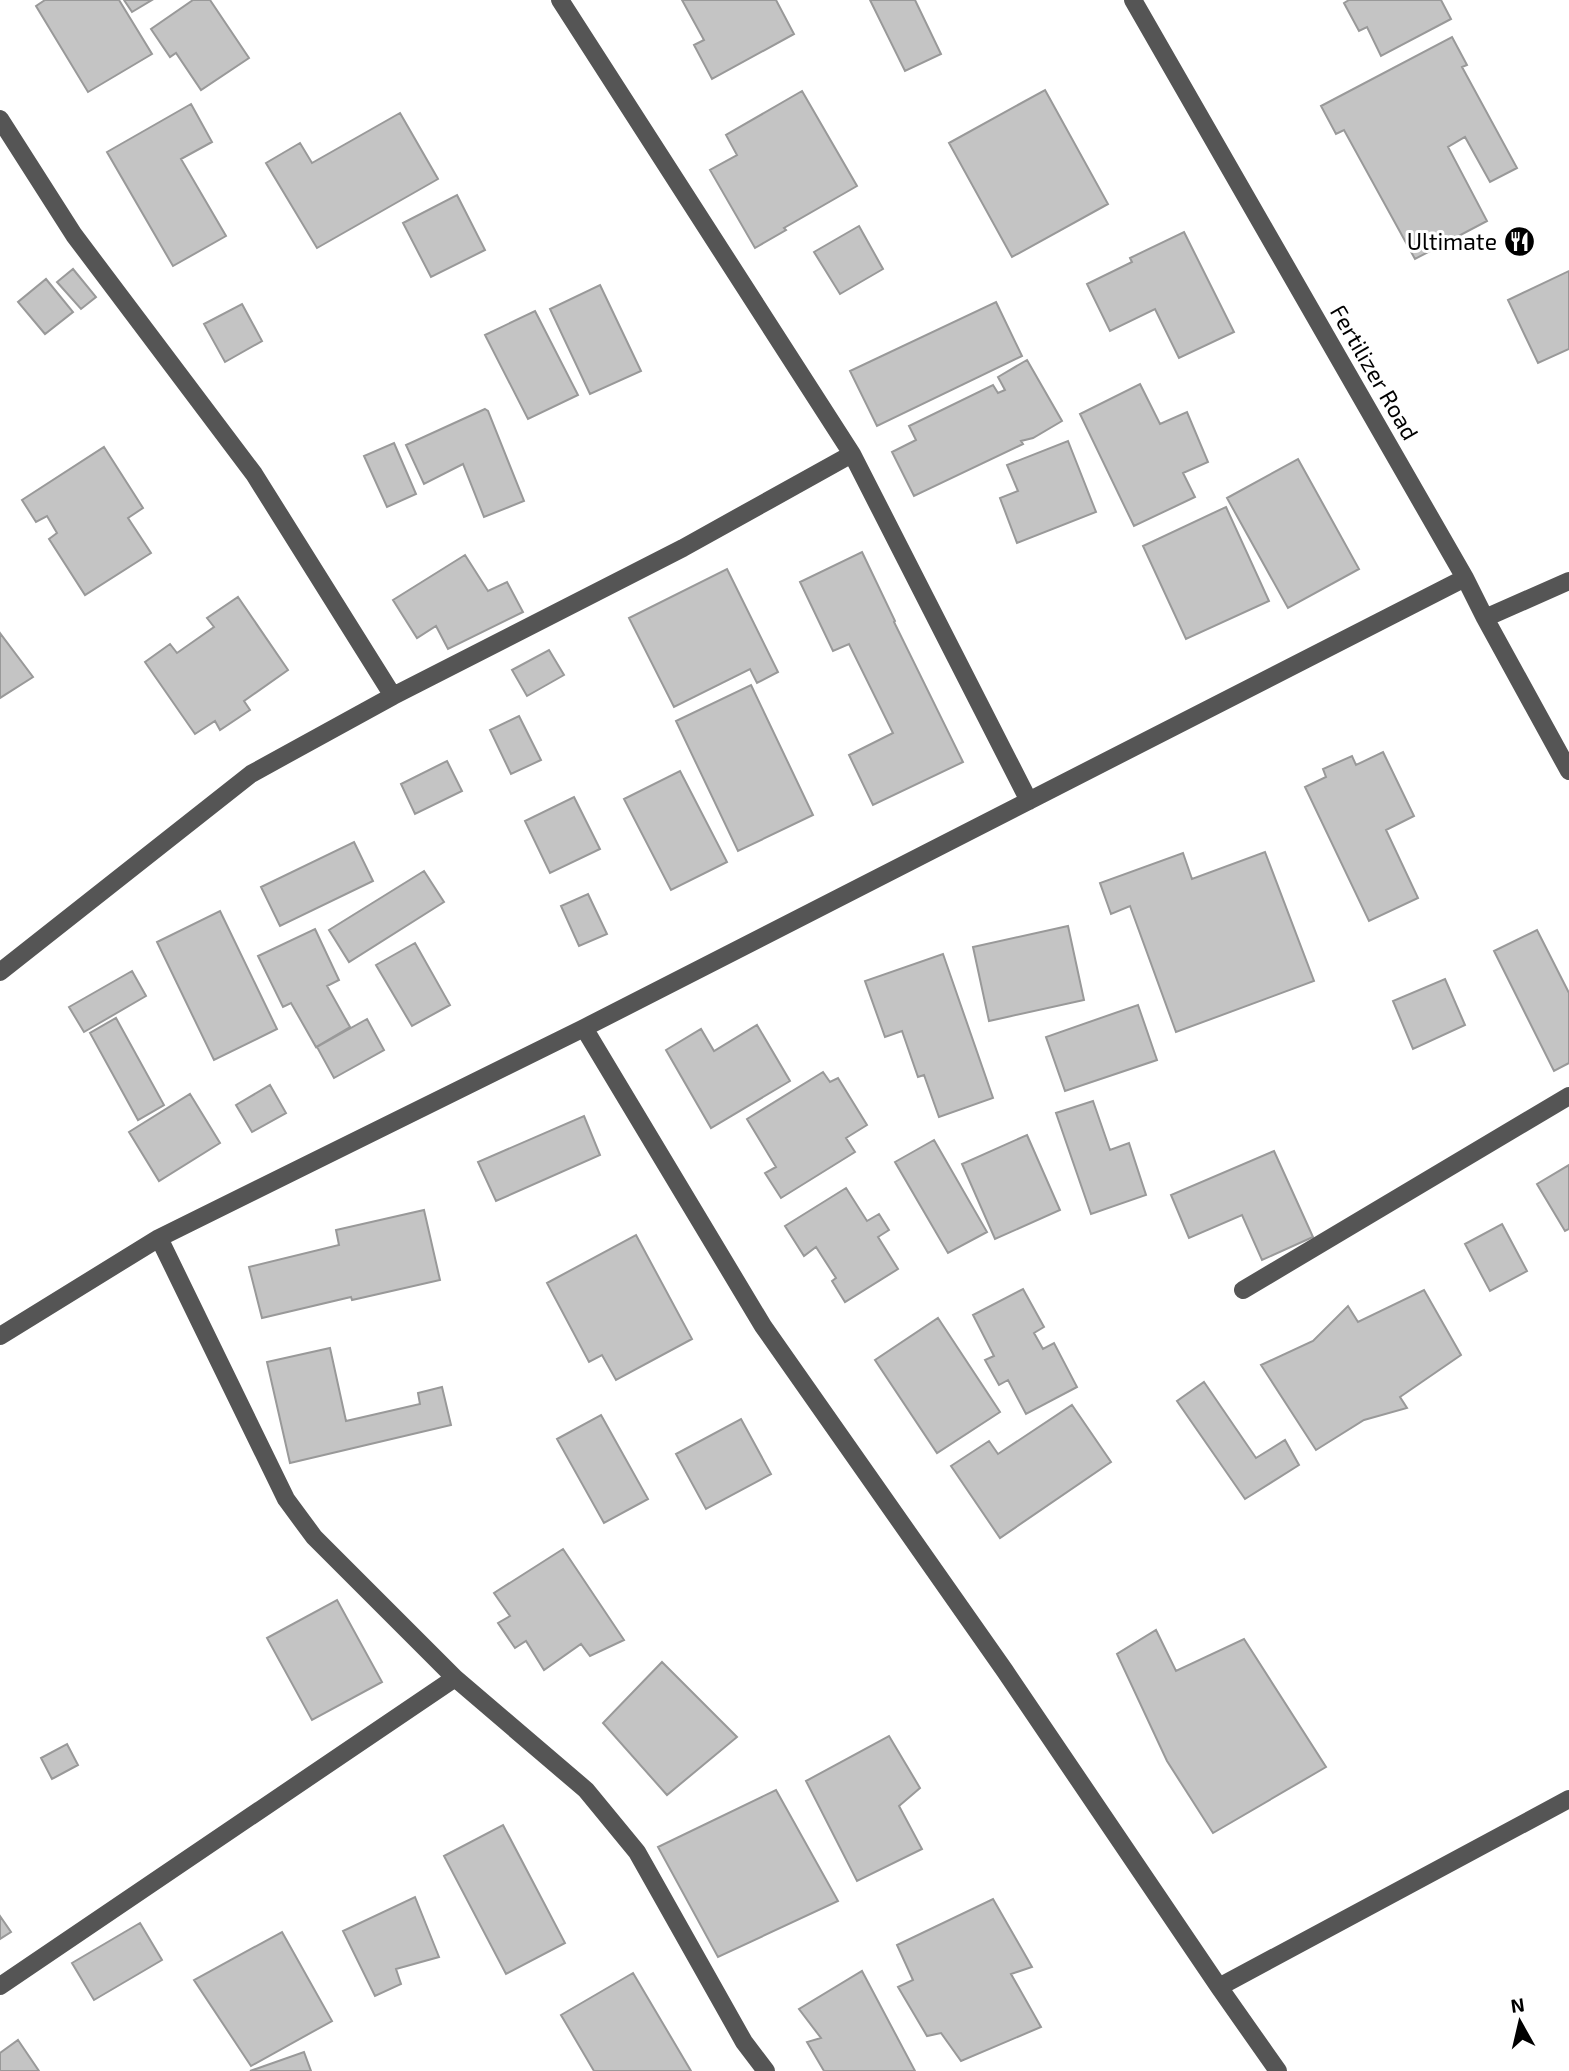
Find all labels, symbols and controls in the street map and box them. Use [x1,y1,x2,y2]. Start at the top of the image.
restaurant icon: Ultimate [1503,224,1537,258]
place label: Ultimate [1407,227,1497,255]
street label: Fertilizer Road [1325,299,1425,445]
north arrow [1485,1987,1555,2057]
text: N [1509,1992,1526,2017]

